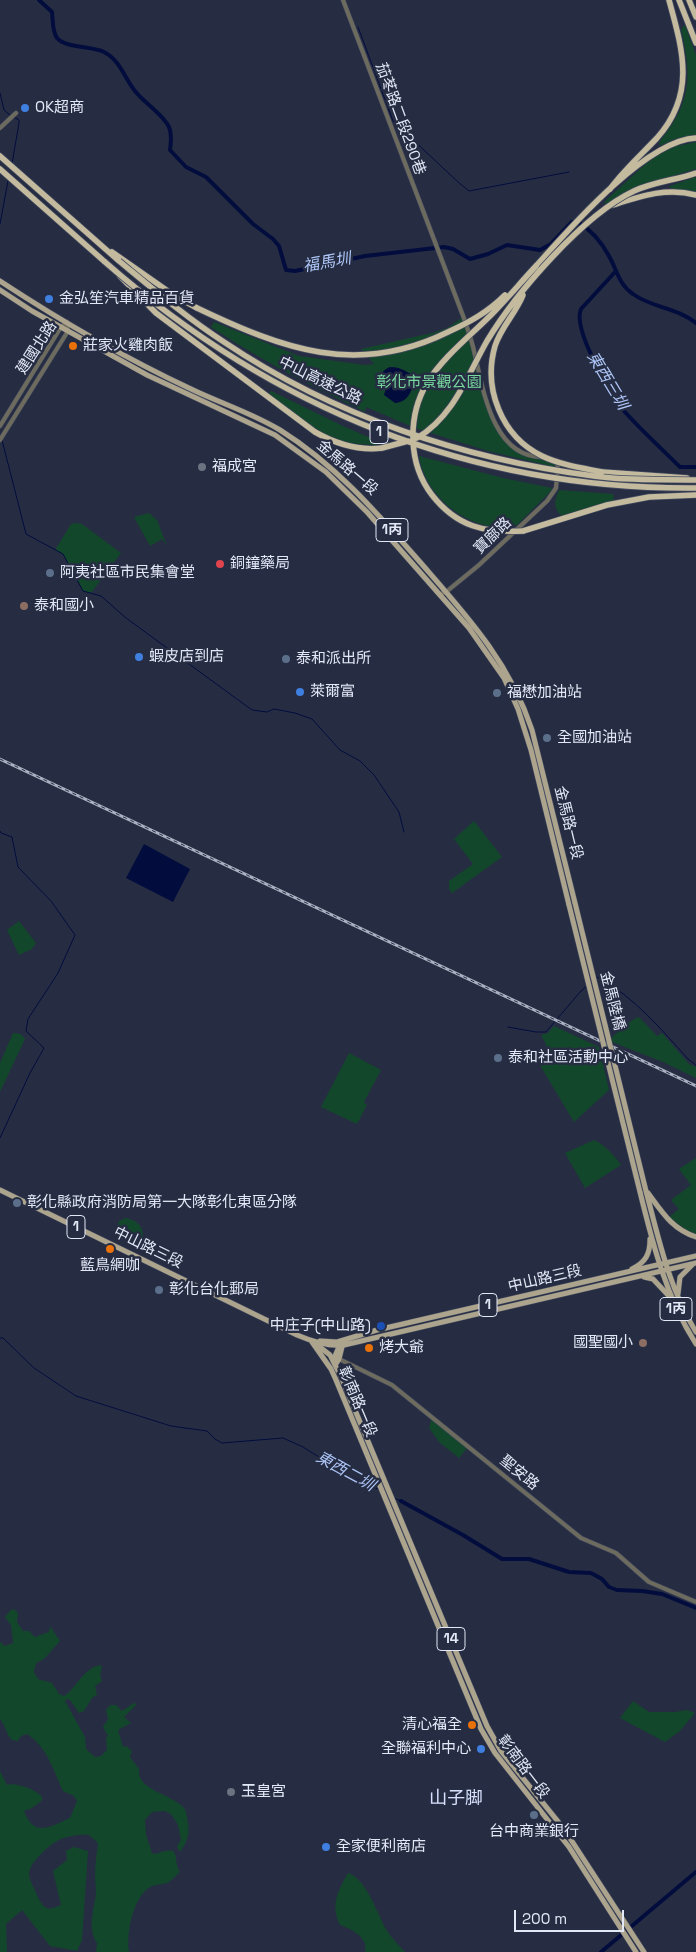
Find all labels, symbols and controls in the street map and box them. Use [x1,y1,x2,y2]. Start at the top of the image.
street label: 茄苳路二段290巷 [371,61,429,177]
place label: OK超商 [35,99,84,117]
marker: OK超商 [19,102,31,114]
water label: 福馬圳 [302,249,352,277]
place label: 金弘笙汽車精品百貨 [59,290,194,308]
marker: 金弘笙汽車精品百貨 [43,293,55,305]
street label: 建國北路 [13,318,61,378]
place label: 莊家火雞肉飯 [83,337,173,355]
marker: 莊家火雞肉飯 [67,340,79,352]
water label: 東西三圳 [582,349,632,413]
street label: 中山高速公路 [276,353,364,409]
park label: 彰化市景觀公園 [377,374,481,392]
road number: 1 [370,421,388,444]
street label: 金馬路一段 [313,437,381,499]
place label: 福成宮 [212,458,257,476]
marker: 福成宮 [196,461,208,473]
street label: 寶廍路 [471,514,515,558]
road number: 1丙 [376,518,408,542]
place label: 銅鐘藥局 [230,555,290,573]
marker: 銅鐘藥局 [214,558,226,570]
place label: 阿夷社區市民集會堂 [60,564,195,582]
marker: 阿夷社區市民集會堂 [44,567,56,579]
place label: 泰和國小 [34,597,94,615]
marker: 泰和國小 [18,600,30,612]
place label: 蝦皮店到店 [149,648,224,666]
place label: 泰和派出所 [296,650,371,668]
marker: 蝦皮店到店 [133,651,145,663]
marker: 泰和派出所 [280,653,292,665]
place label: 萊爾富 [310,683,355,701]
place label: 福懋加油站 [507,684,582,702]
marker: 萊爾富 [294,686,306,698]
marker: 福懋加油站 [491,687,503,699]
place label: 全國加油站 [557,729,632,747]
marker: 全國加油站 [541,732,553,744]
street label: 金馬路一段 [550,784,586,862]
street label: 金馬陸橋 [596,970,628,1032]
place label: 泰和社區活動中心 [508,1049,628,1067]
marker: 泰和社區活動中心 [492,1052,504,1064]
place label: 彰化縣政府消防局第一大隊彰化東區分隊 [27,1194,297,1212]
marker: 彰化縣政府消防局第一大隊彰化東區分隊 [11,1197,23,1209]
road number: 1 [67,1216,85,1238]
street label: 中山路三段 [110,1223,186,1273]
marker: 藍鳥網咖 [104,1243,116,1255]
place label: 藍鳥網咖 [80,1257,140,1275]
street label: 中山路三段 [506,1262,584,1296]
place label: 彰化台化郵局 [169,1281,259,1299]
marker: 彰化台化郵局 [153,1284,165,1296]
road number: 1 [479,1294,497,1316]
road number: 1丙 [660,1298,692,1320]
place label: 中庄子(中山路) [270,1317,371,1335]
marker: 中庄子(中山路) [375,1320,387,1332]
place label: 國聖國小 [573,1334,633,1352]
marker: 國聖國小 [637,1337,649,1349]
place label: 烤大爺 [379,1339,424,1357]
marker: 烤大爺 [363,1342,375,1354]
street label: 彰南路一段 [334,1364,380,1440]
water label: 東西二圳 [312,1448,378,1496]
street label: 聖安路 [496,1452,542,1494]
road number: 14 [437,1628,465,1650]
place label: 清心福全 [402,1716,462,1734]
marker: 清心福全 [466,1719,478,1731]
street label: 彰南路一段 [493,1732,553,1802]
place label: 全聯福利中心 [381,1740,471,1758]
marker: 全聯福利中心 [475,1743,487,1755]
place label: 玉皇宮 [241,1783,286,1801]
marker: 玉皇宮 [225,1786,237,1798]
district label: 山子脚 [429,1788,483,1810]
marker: 台中商業銀行 [528,1809,540,1821]
place label: 台中商業銀行 [489,1823,579,1841]
place label: 全家便利商店 [336,1838,426,1856]
marker: 全家便利商店 [320,1841,332,1853]
scale bar [516,1900,626,1932]
text: 200 m [522,1909,567,1928]

